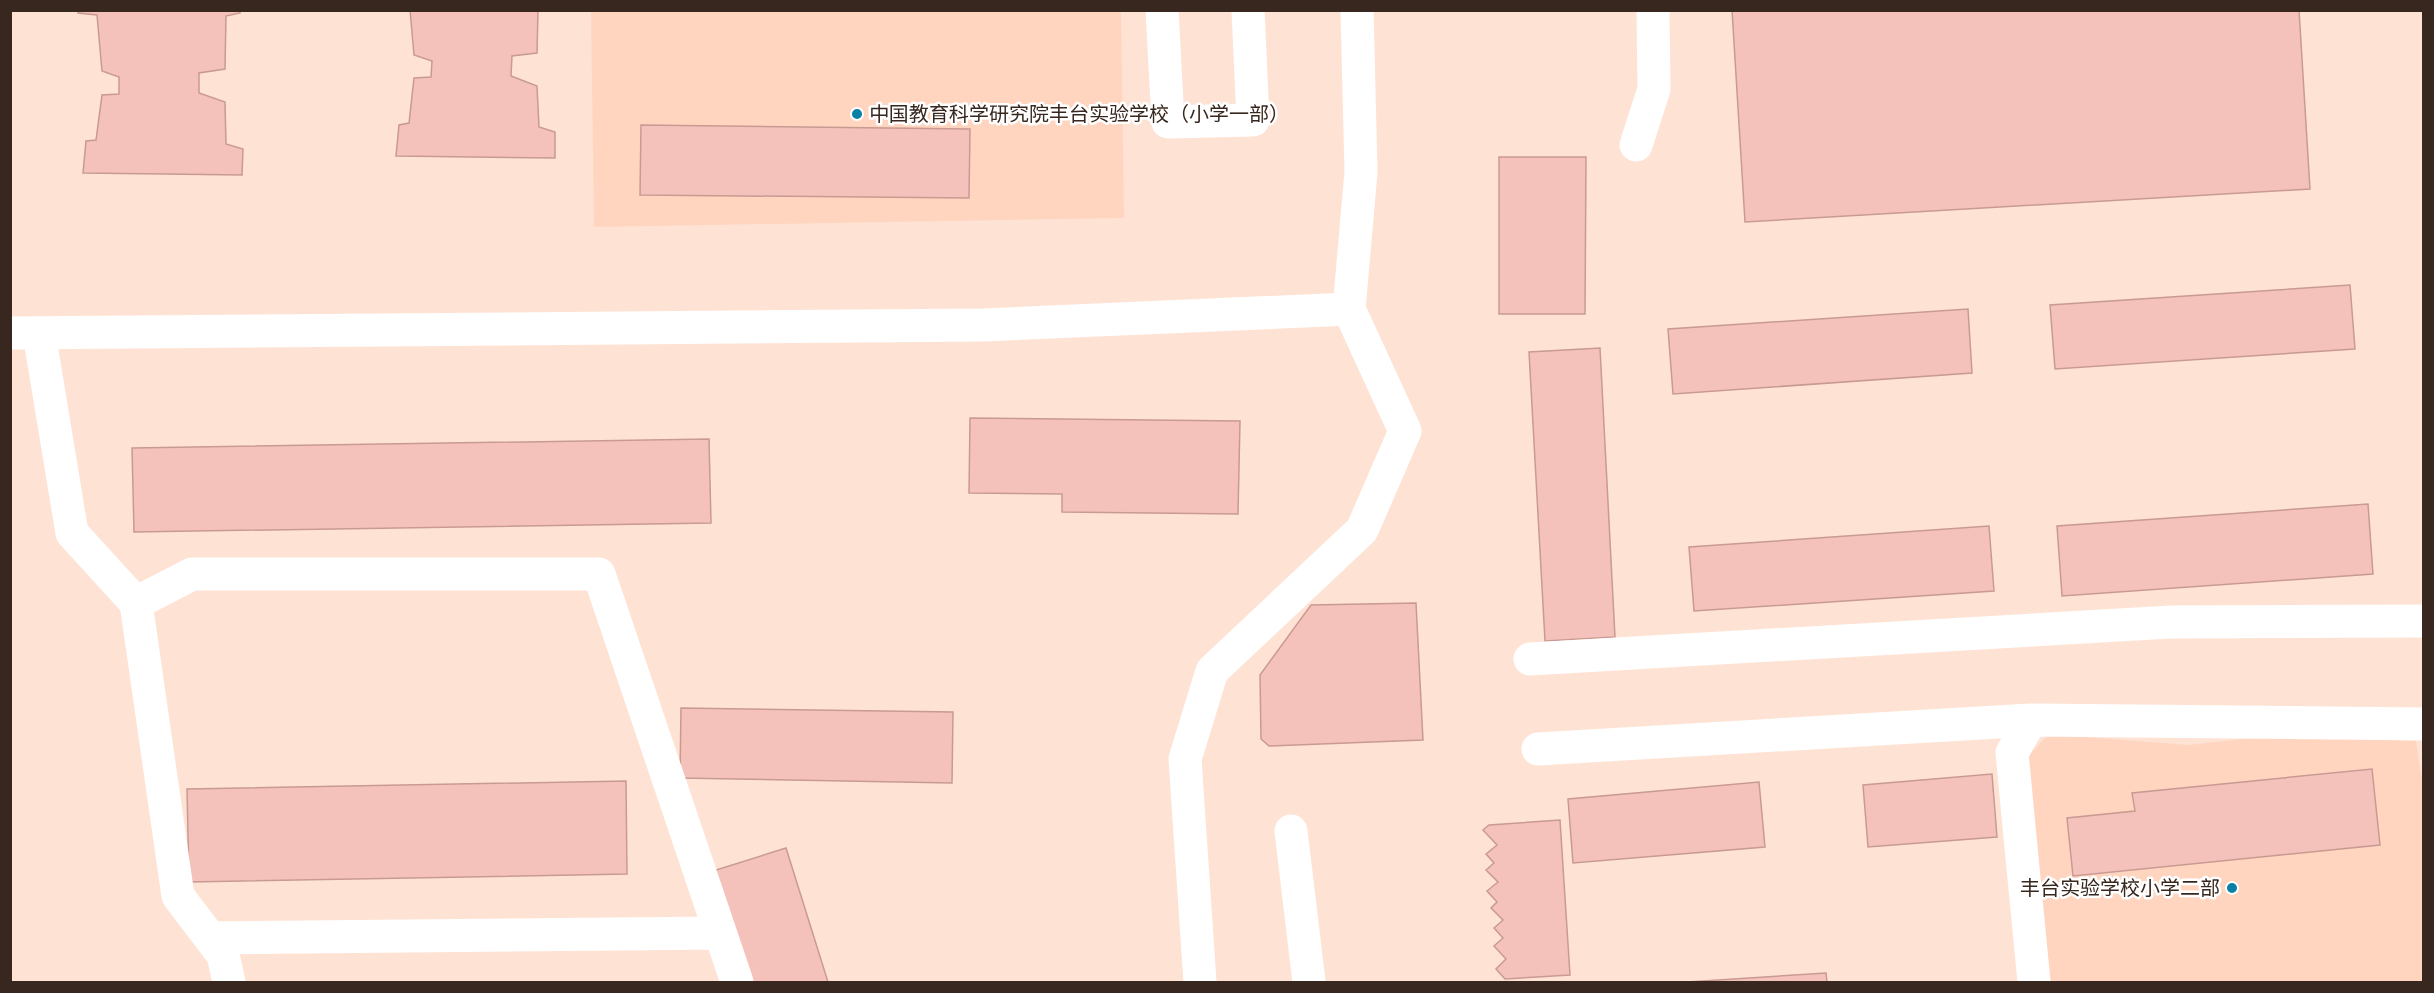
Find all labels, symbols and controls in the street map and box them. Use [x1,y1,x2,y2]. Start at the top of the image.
place label: 中国教育科学研究院丰台实验学校（小学一部） [869,103,1289,125]
marker: 中国教育科学研究院丰台实验学校（小学一部） [850,107,864,121]
place label: 丰台实验学校小学二部 [2020,877,2220,899]
marker: 丰台实验学校小学二部 [2225,881,2239,895]

